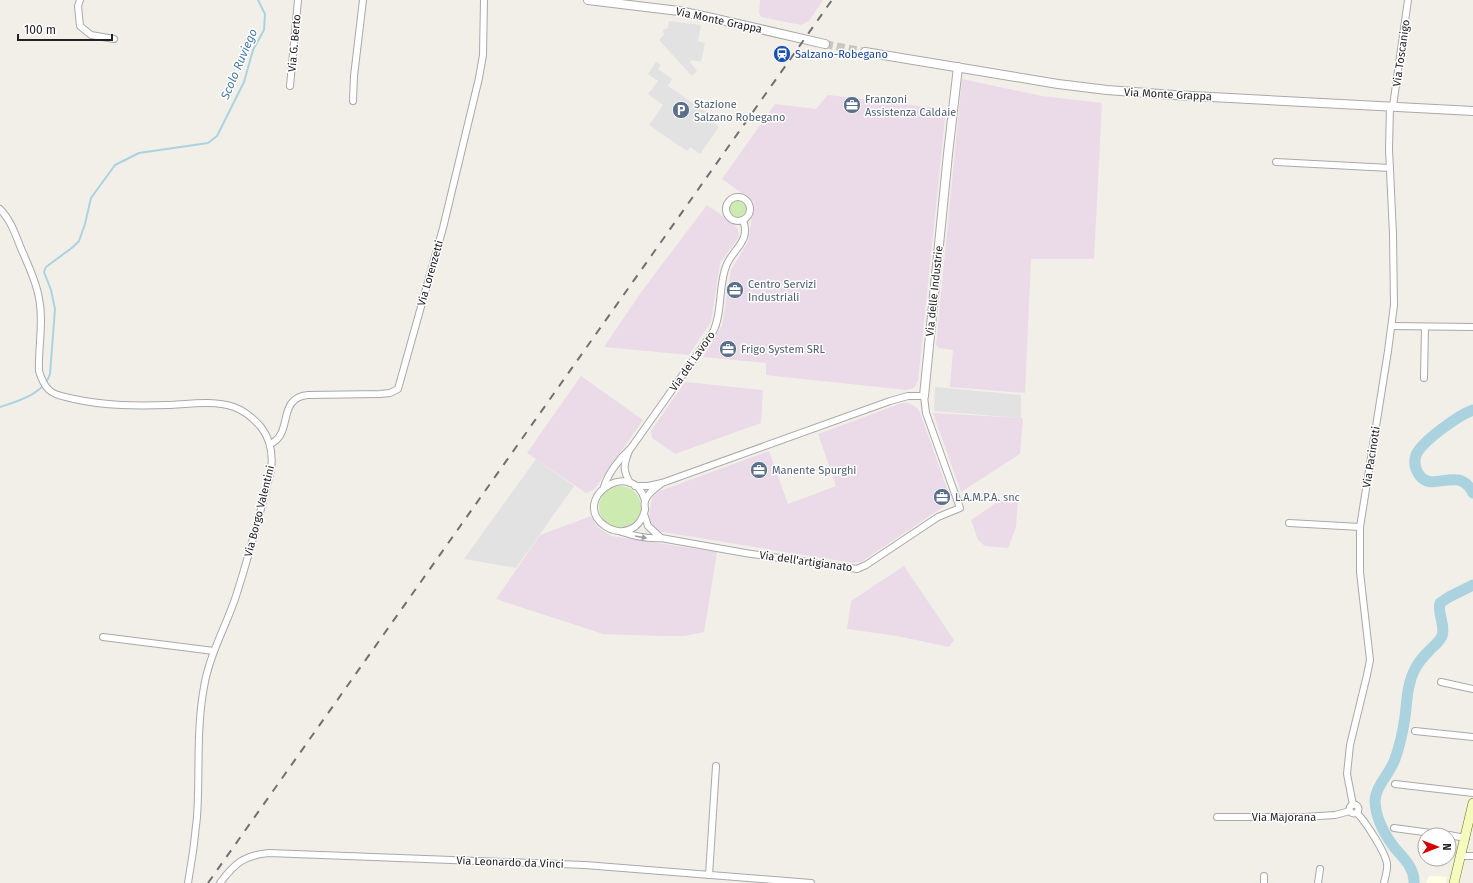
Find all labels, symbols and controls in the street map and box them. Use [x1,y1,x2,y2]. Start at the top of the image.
street label: Via Monte Grappa [675,5,763,36]
street label: Via G. Berto [286,14,303,72]
scale bar [18,16,112,42]
street label: Via Toscanigo [1390,19,1413,87]
text: 100 m [24,23,56,37]
water label: Scolo Ruviego [217,26,260,102]
station icon: Salzano-Robegano [772,44,792,64]
place label: Salzano-Robegano [795,48,888,61]
street label: Via Monte Grappa [1124,86,1212,103]
place label: Franzoni Assistenza Caldaie [865,93,956,119]
office icon: Franzoni Assistenza Caldaie [842,95,862,115]
place label: Stazione Salzano Robegano [694,98,785,124]
parking icon: Stazione Salzano Robegano [671,100,691,120]
street label: Via Lorenzetti [415,239,446,308]
street label: Via delle Industrie [923,245,946,337]
place label: Centro Servizi Industriali [748,278,816,304]
office icon: Centro Servizi Industriali [725,280,745,300]
street label: Via del Lavoro [667,329,718,394]
office icon: Frigo System SRL [718,339,738,359]
place label: Frigo System SRL [741,343,825,356]
street label: Via Pacinotti [1360,425,1383,489]
office icon: Manente Spurghi [749,460,769,480]
street label: Via Borgo Valentini [242,464,277,558]
place label: Manente Spurghi [772,464,856,477]
office icon: L.A.M.P.A. snc [932,487,952,507]
place label: L.A.M.P.A. snc [955,491,1020,504]
one-way arrow [635,534,647,540]
street label: Via dell'artigianato [758,549,853,574]
street label: Via Majorana [1252,811,1316,824]
north arrow [1417,827,1457,867]
text: N [1440,843,1453,851]
street label: Via Leonardo da Vinci [456,854,564,871]

